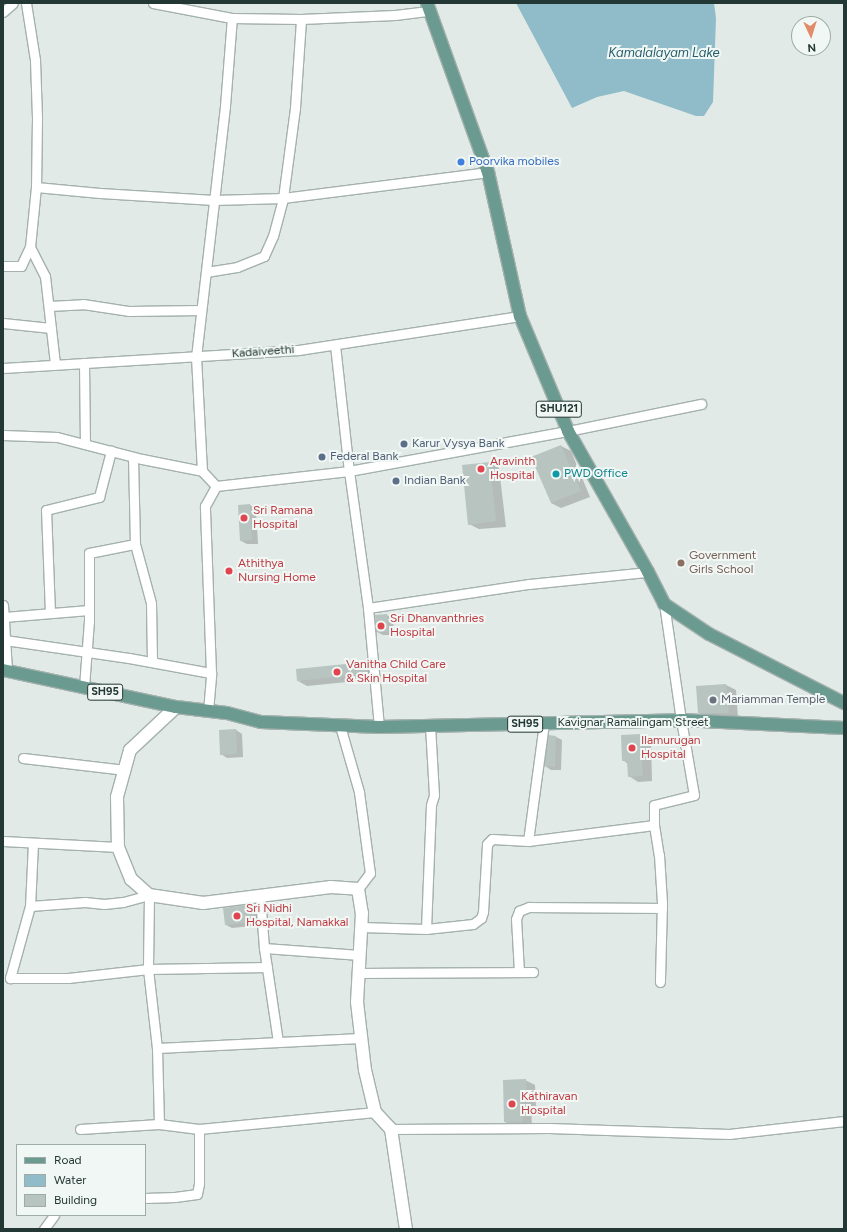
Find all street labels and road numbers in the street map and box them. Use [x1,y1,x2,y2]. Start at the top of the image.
street label: Kadaiveethi [231,343,295,361]
road number: SHU121 [535,400,583,418]
road number: SH95 [87,683,123,701]
road number: SH95 [507,715,543,733]
street label: Kavignar Ramalingam Street [557,716,709,730]

